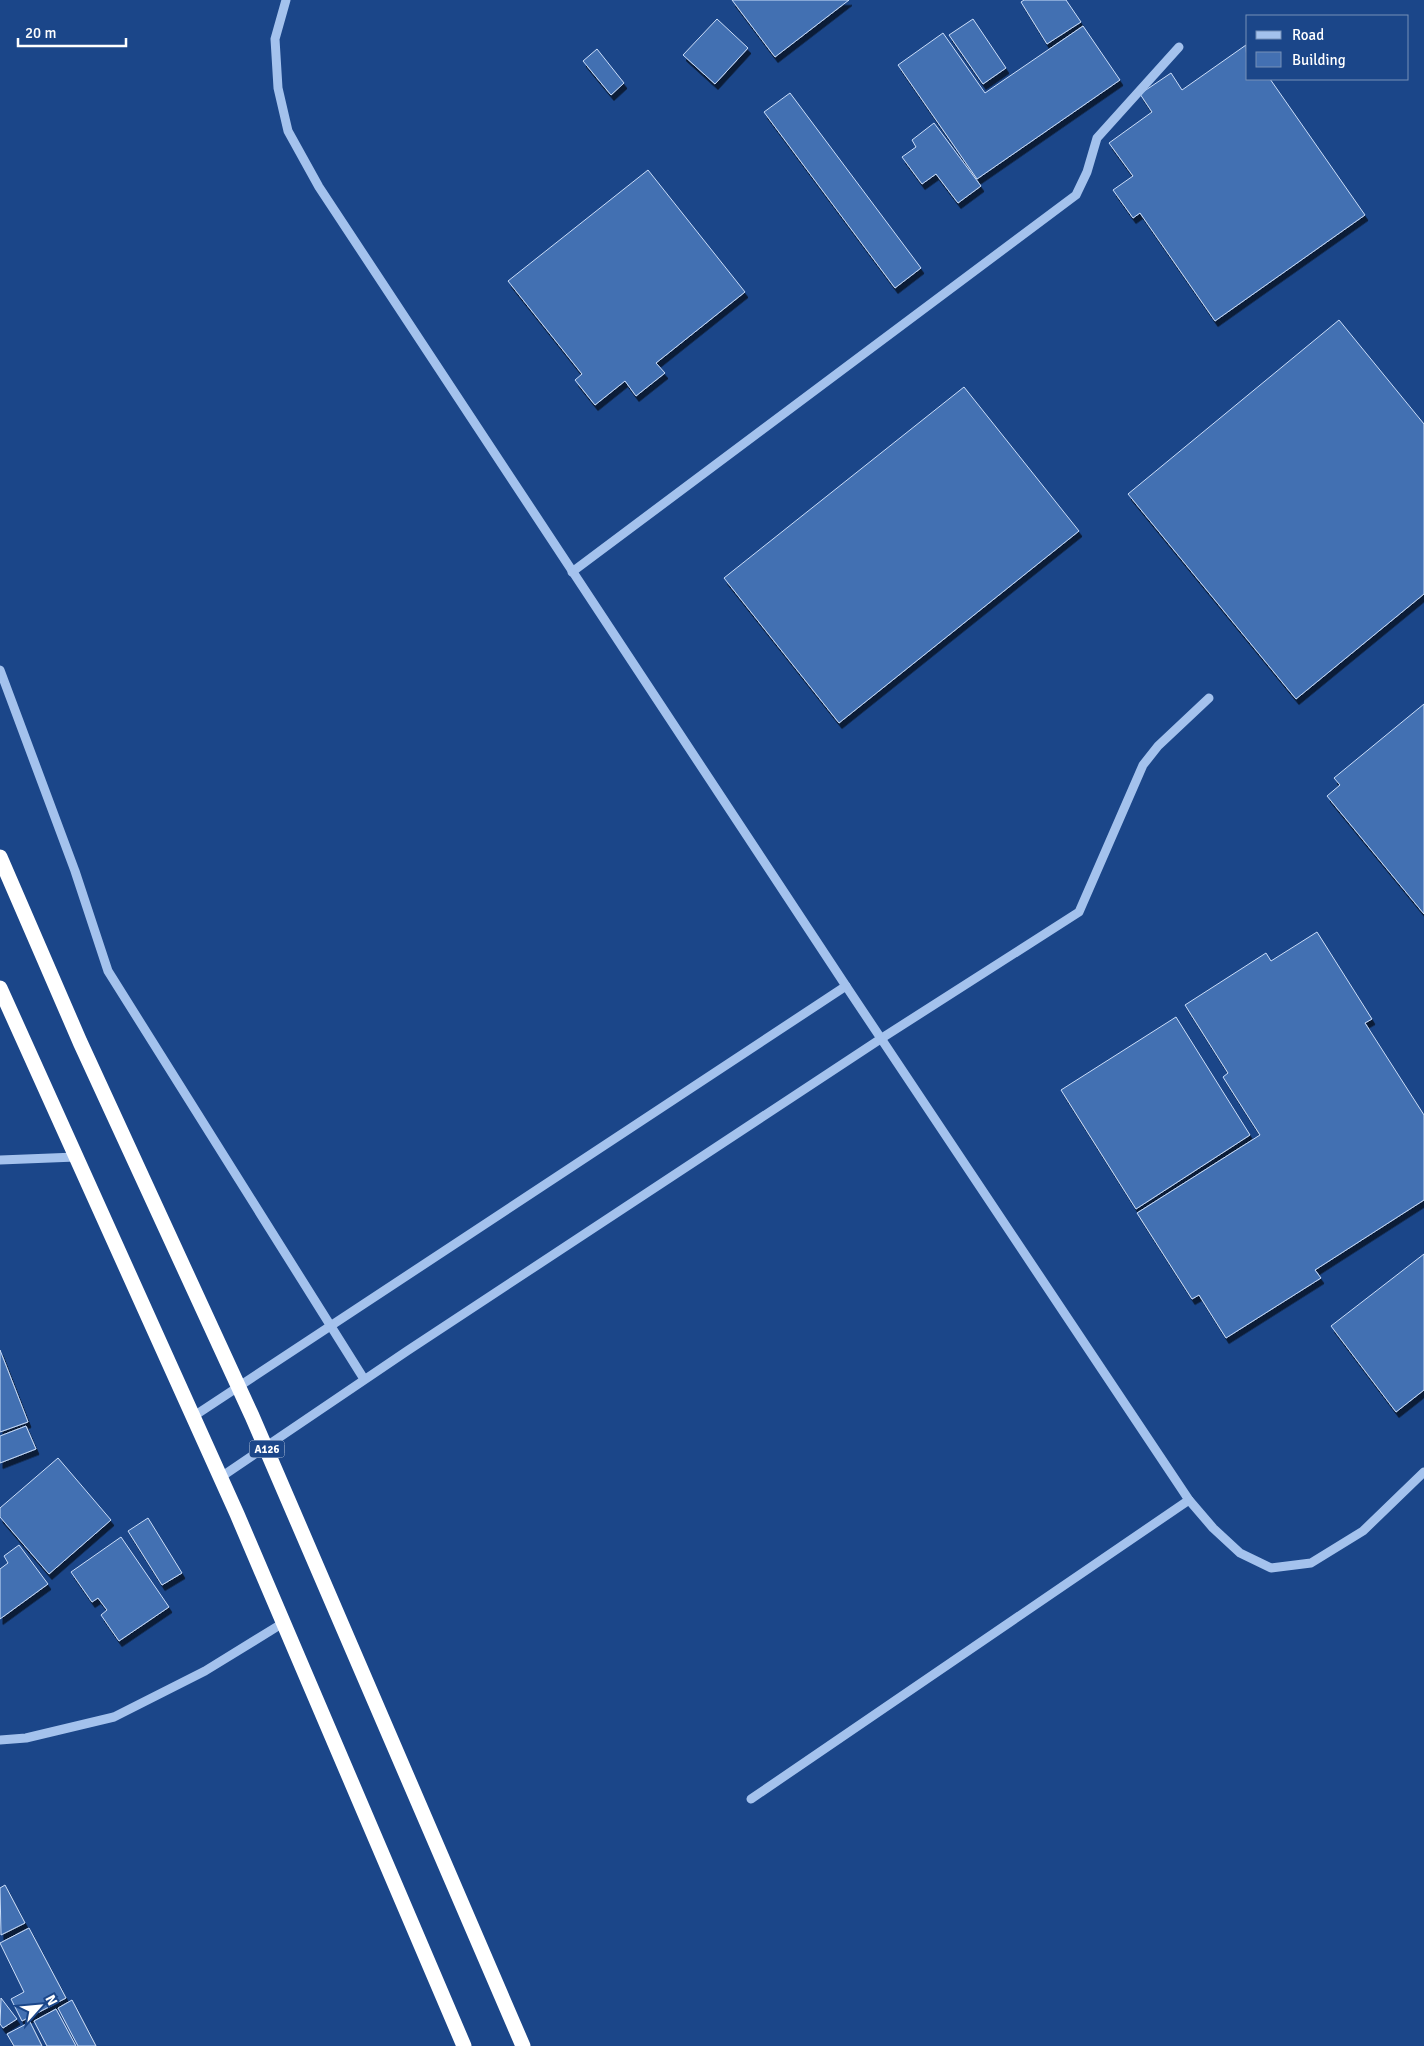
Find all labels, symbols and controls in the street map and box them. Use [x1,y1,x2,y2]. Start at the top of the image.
scale bar [18,15,125,47]
legend [1246,15,1409,80]
text: 20 m [25,24,56,42]
text: Road [1292,26,1324,44]
text: Building [1292,51,1346,69]
road number: A126 [250,1440,284,1458]
north arrow [15,1981,65,2031]
text: N [41,1992,61,2009]

